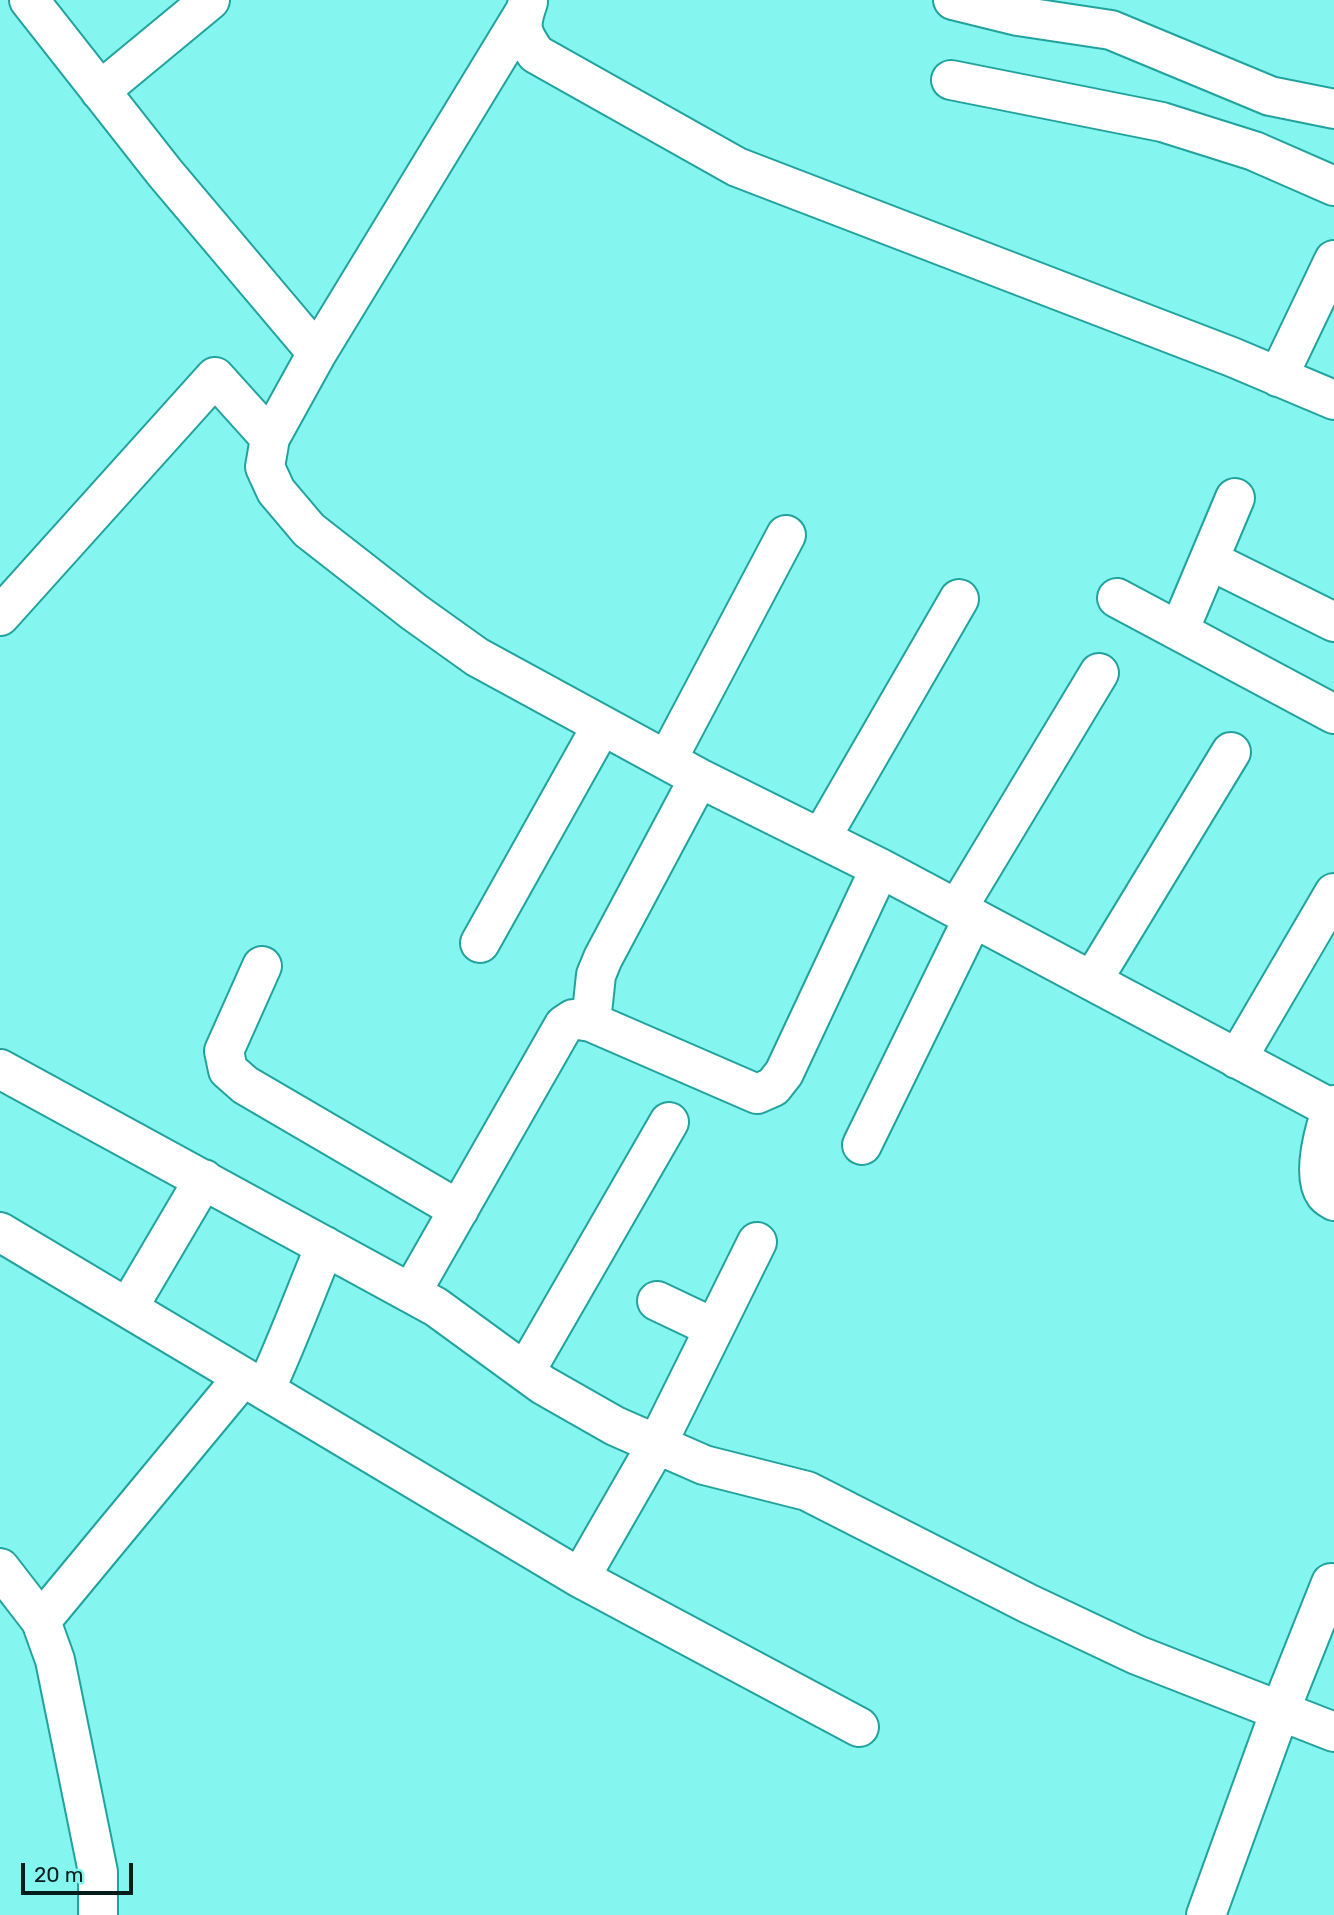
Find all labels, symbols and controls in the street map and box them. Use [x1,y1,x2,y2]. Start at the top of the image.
scale bar [24,1848,136,1892]
text: 20 m [34,1862,83,1887]

